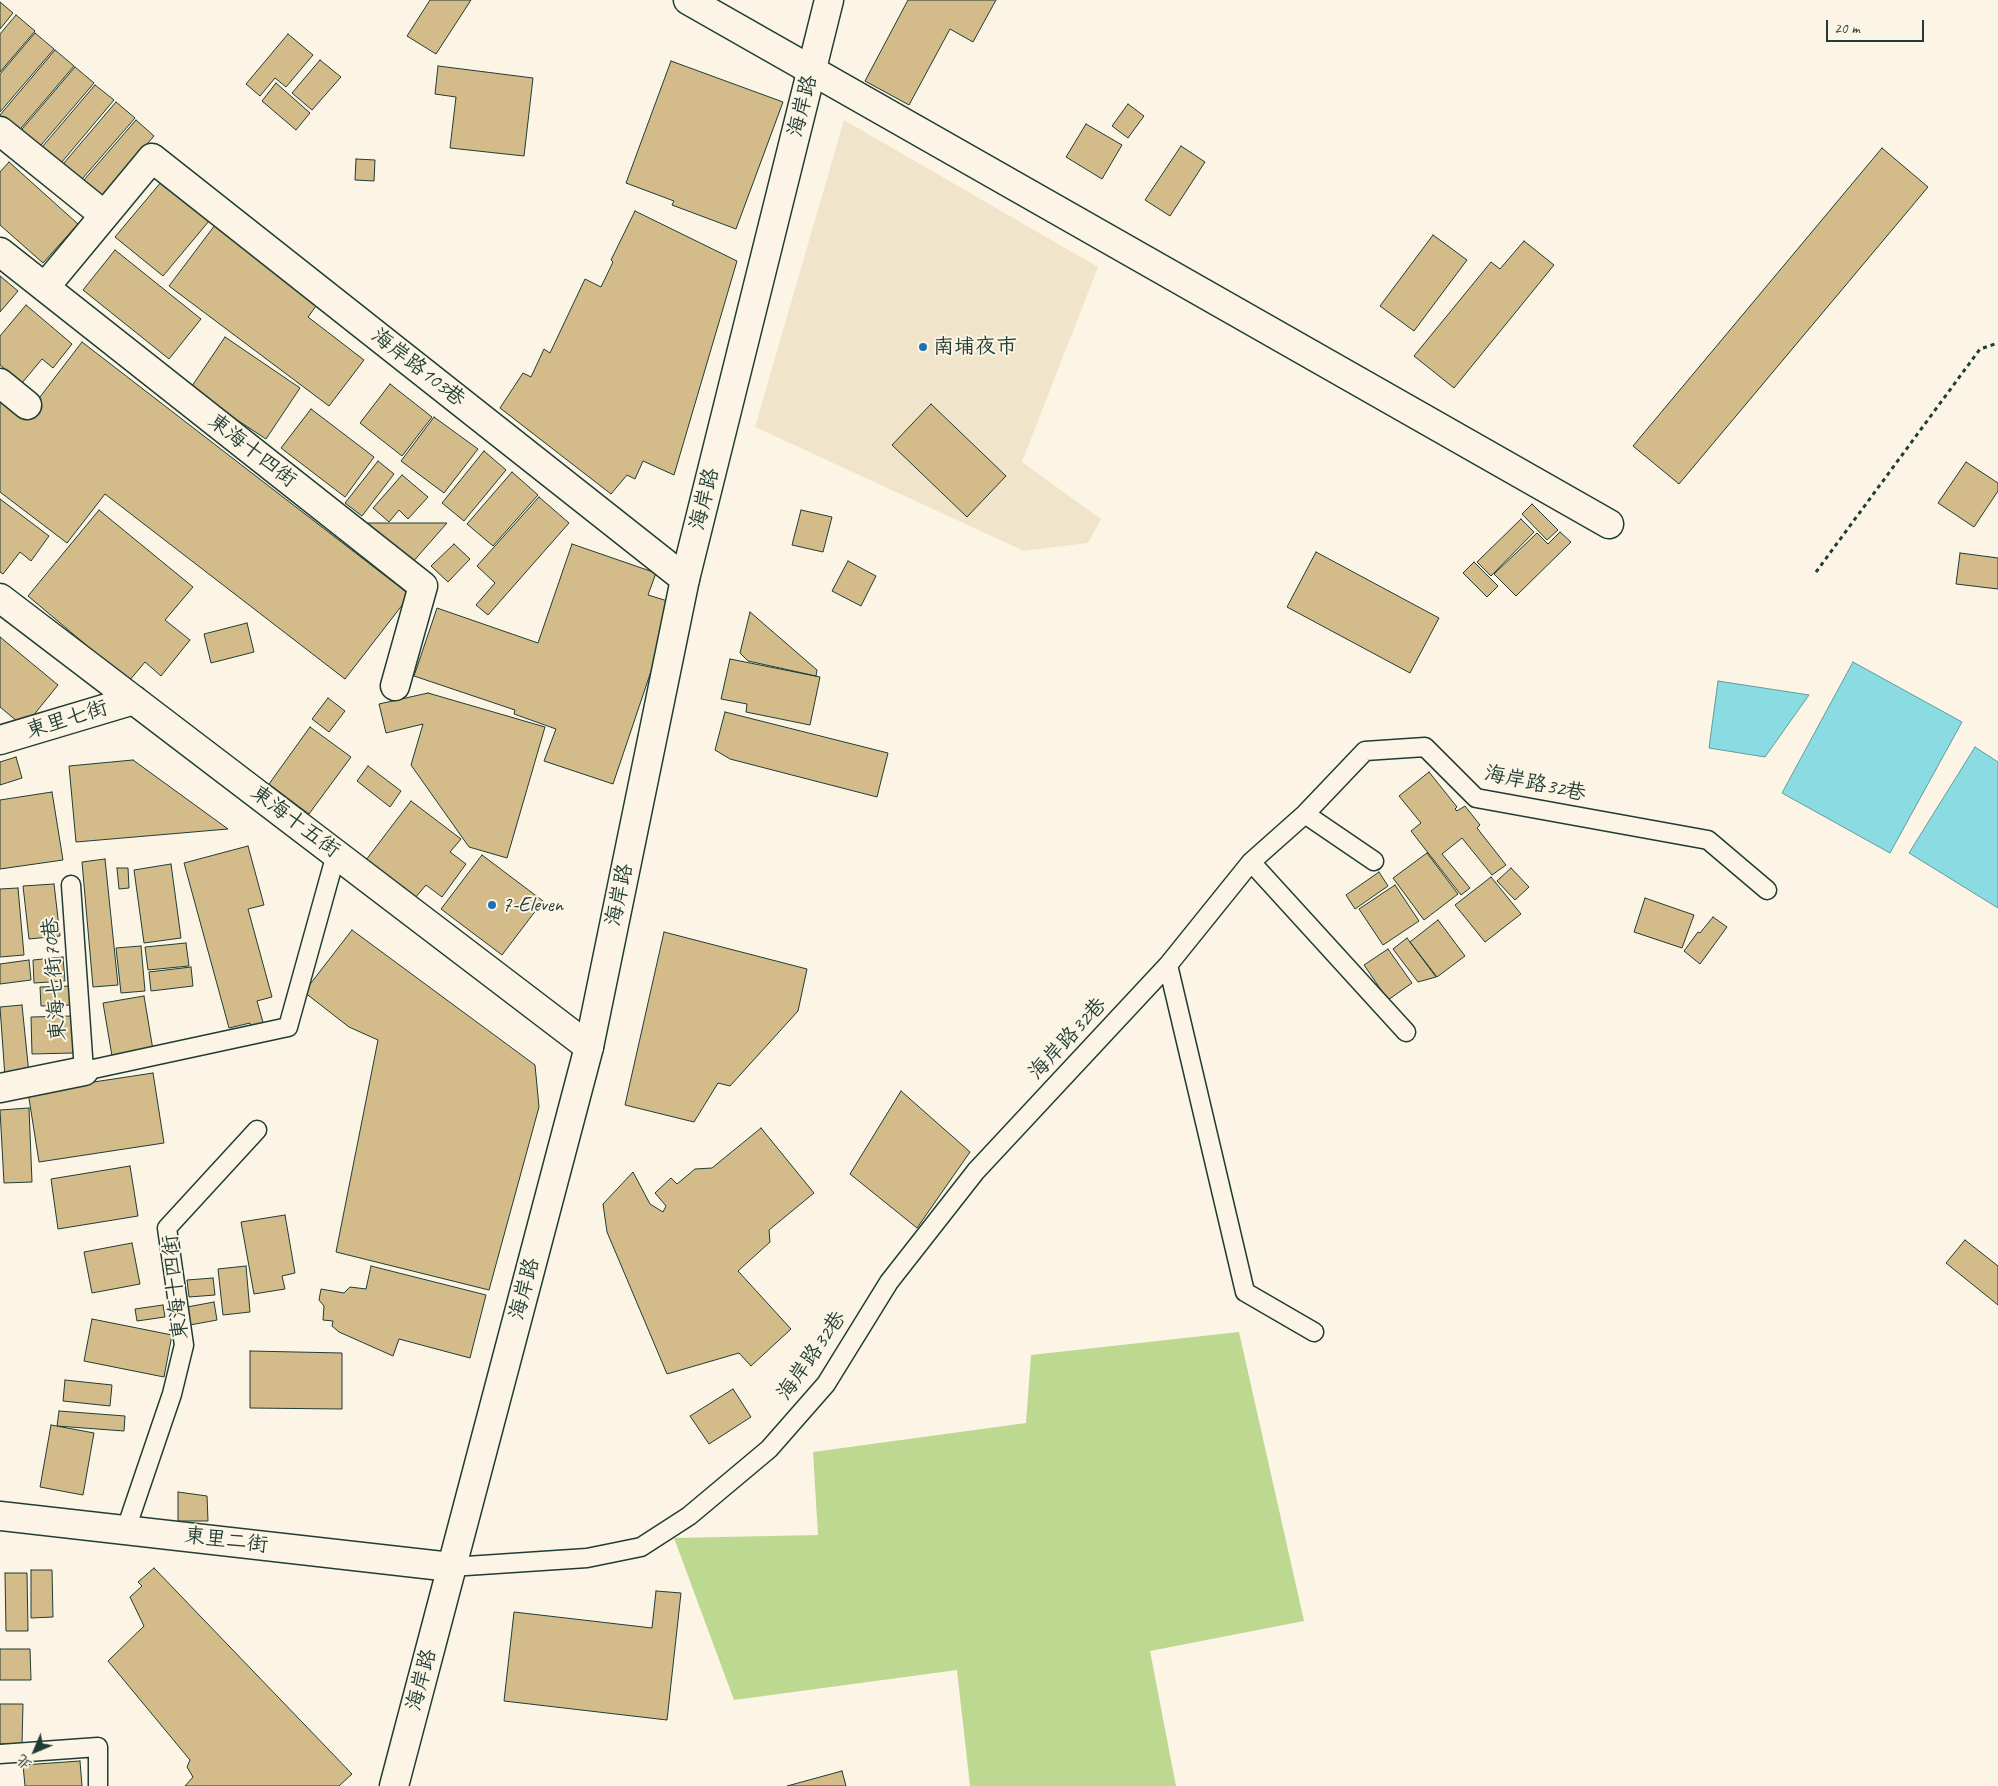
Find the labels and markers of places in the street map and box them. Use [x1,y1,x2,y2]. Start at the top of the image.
place label: 南埔夜市 [933,334,1017,360]
marker: 南埔夜市 [917,341,929,353]
place label: 7-Eleven [502,892,563,918]
marker: 7-Eleven [486,899,498,911]

